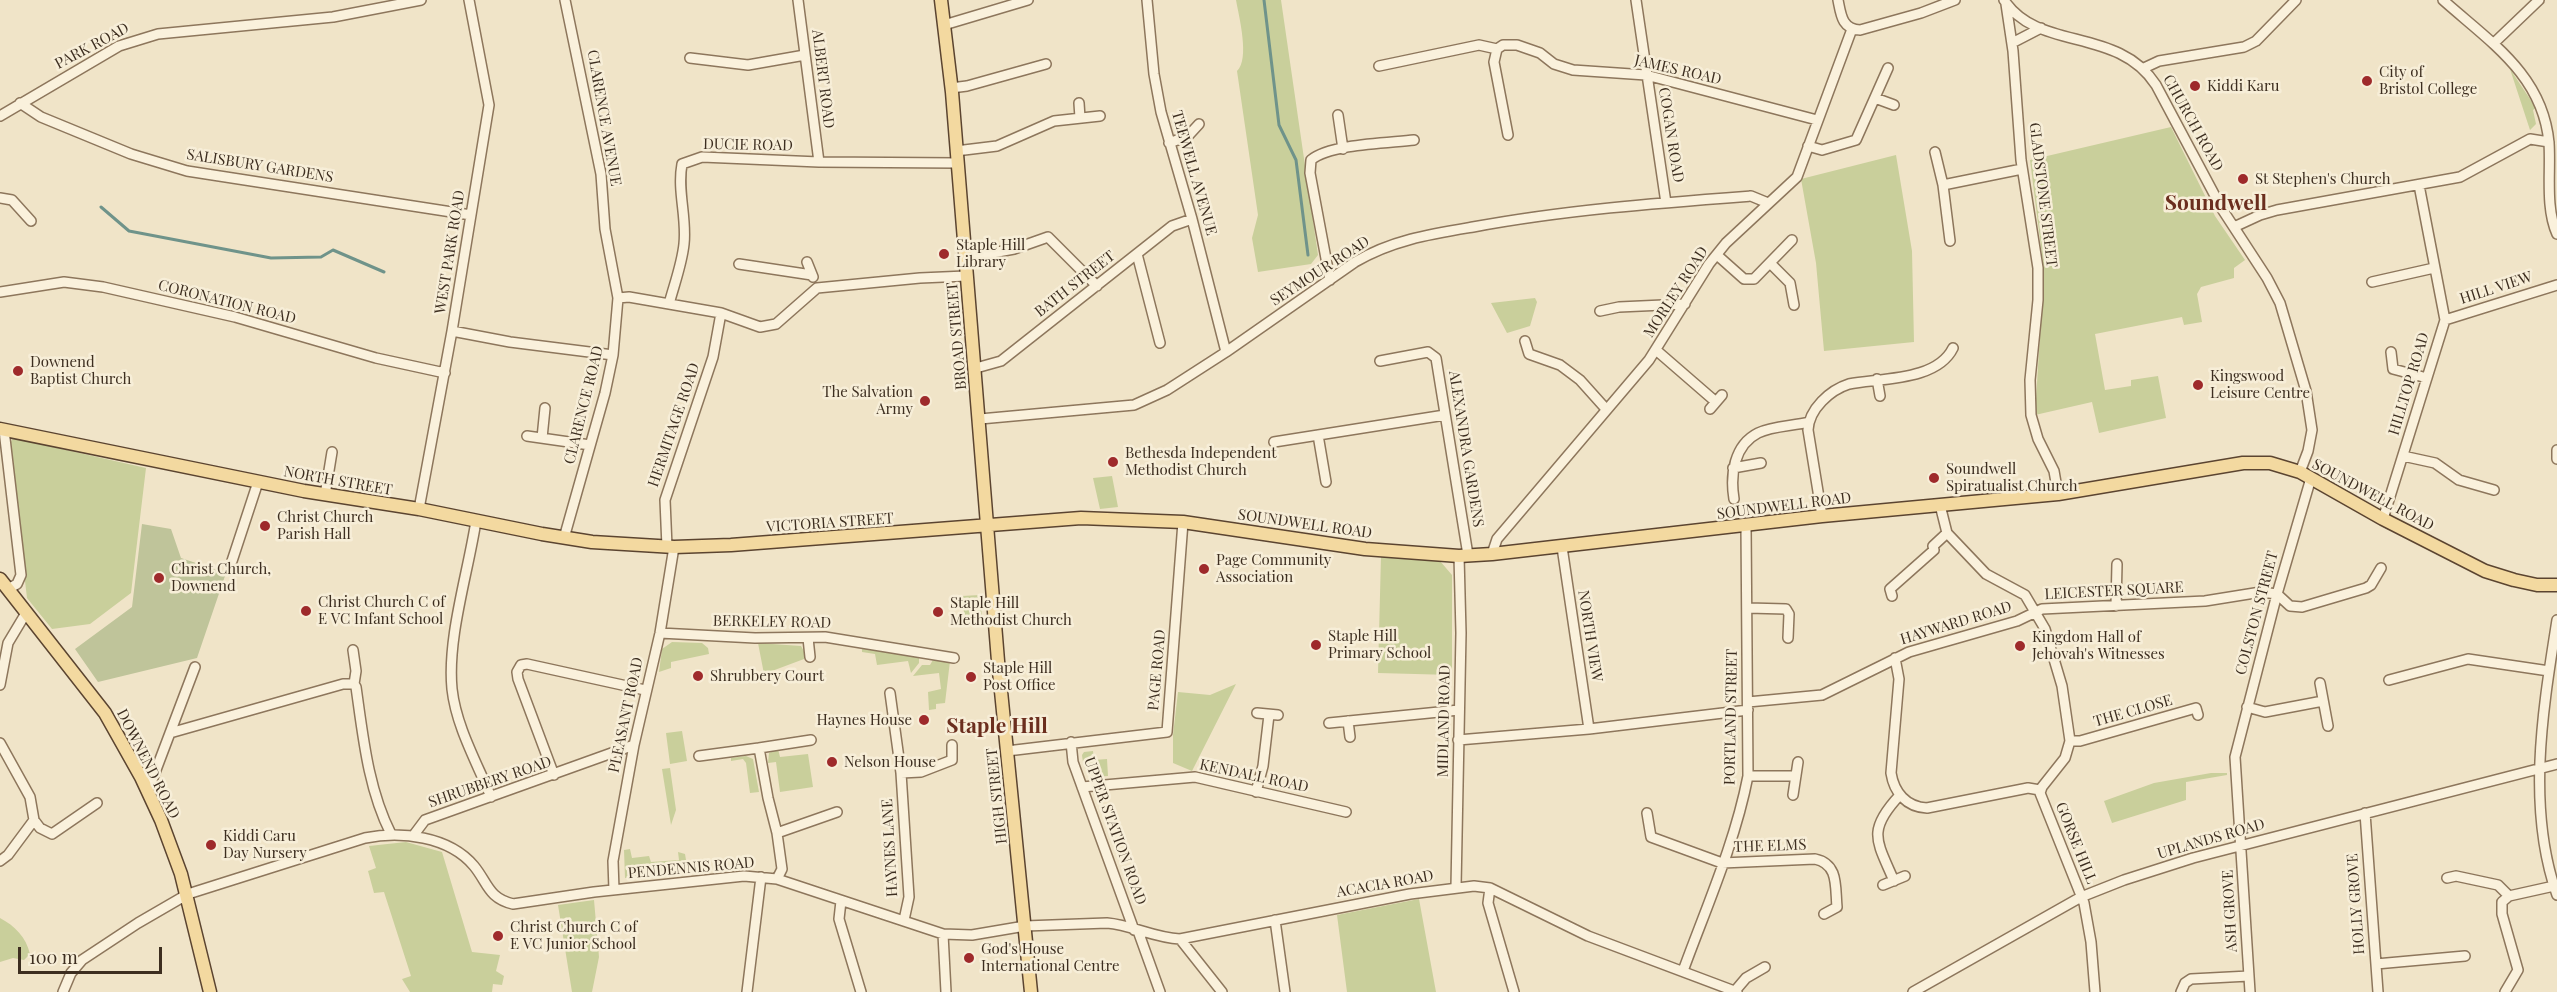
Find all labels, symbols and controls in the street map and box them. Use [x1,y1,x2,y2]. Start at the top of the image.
street label: PARK ROAD [52,19,132,73]
street label: ALBERT ROAD [808,28,838,130]
street label: CLARENCE AVENUE [583,48,625,188]
street label: JAMES ROAD [1633,51,1723,89]
place label: City of Bristol College [2379,63,2477,98]
street label: CHURCH ROAD [2159,72,2227,174]
marker: City of Bristol College [2360,74,2374,88]
place label: Kiddi Karu [2207,77,2279,95]
marker: Kiddi Karu [2188,79,2202,93]
street label: COGAN ROAD [1655,86,1687,184]
street label: TEEWELL AVENUE [1168,109,1220,237]
street label: GLADSTONE STREET [2025,121,2061,269]
street label: DUCIE ROAD [703,135,793,155]
street label: SALISBURY GARDENS [185,146,335,186]
place label: St Stephen's Church [2255,170,2391,188]
marker: St Stephen's Church [2236,172,2250,186]
street label: WEST PARK ROAD [431,189,469,315]
district label: Soundwell [2165,190,2267,216]
street label: SEYMOUR ROAD [1267,232,1373,310]
place label: Staple Hill Library [956,236,1025,271]
street label: MORLEY ROAD [1640,243,1712,341]
marker: Staple Hill Library [937,247,951,261]
street label: BATH STREET [1031,247,1119,321]
street label: HILL VIEW [2458,268,2534,308]
street label: CORONATION ROAD [156,276,298,328]
street label: BROAD STREET [943,281,971,391]
street label: HILLTOP ROAD [2385,330,2433,438]
street label: CLARENCE ROAD [561,344,607,466]
place label: Downend Baptist Church [30,353,131,388]
street label: HERMITAGE ROAD [644,360,704,490]
marker: Downend Baptist Church [11,364,25,378]
place label: Kingswood Leisure Centre [2210,367,2310,402]
street label: ALEXANDRA GARDENS [1445,370,1487,528]
marker: Kingswood Leisure Centre [2191,378,2205,392]
place label: The Salvation Army [822,383,913,418]
marker: The Salvation Army [918,394,932,408]
place label: Bethesda Independent Methodist Church [1125,444,1276,479]
marker: Bethesda Independent Methodist Church [1106,455,1120,469]
street label: SOUNDWELL ROAD [2309,455,2437,535]
place label: Soundwell Spiratualist Church [1946,460,2078,495]
street label: NORTH STREET [282,463,394,499]
marker: Soundwell Spiratualist Church [1927,471,1941,485]
street label: SOUNDWELL ROAD [1716,489,1852,523]
street label: SOUNDWELL ROAD [1237,506,1373,542]
place label: Christ Church Parish Hall [277,508,373,543]
street label: VICTORIA STREET [766,510,894,536]
marker: Christ Church Parish Hall [258,519,272,533]
street label: COLSTON STREET [2232,549,2282,677]
place label: Page Community Association [1216,551,1331,586]
place label: Christ Church, Downend [171,560,271,595]
marker: Page Community Association [1197,562,1211,576]
marker: Christ Church, Downend [152,571,166,585]
street label: LEICESTER SQUARE [2044,578,2184,604]
street label: NORTH VIEW [1574,589,1606,683]
place label: Christ Church C of E VC Infant School [318,593,445,628]
place label: Staple Hill Methodist Church [950,594,1072,629]
street label: HAYWARD ROAD [1898,597,2014,649]
marker: Christ Church C of E VC Infant School [299,604,313,618]
marker: Staple Hill Methodist Church [931,605,945,619]
street label: BERKELEY ROAD [713,612,831,632]
place label: Staple Hill Primary School [1328,627,1431,662]
place label: Kingdom Hall of Jehovah's Witnesses [2032,628,2165,663]
street label: PAGE ROAD [1144,629,1170,711]
marker: Staple Hill Primary School [1309,638,1323,652]
marker: Kingdom Hall of Jehovah's Witnesses [2013,639,2027,653]
street label: PORTLAND STREET [1721,649,1741,785]
street label: PLEASANT ROAD [605,656,647,774]
place label: Staple Hill Post Office [983,659,1056,694]
street label: MIDLAND ROAD [1434,665,1454,777]
place label: Shrubbery Court [710,667,824,685]
marker: Shrubbery Court [691,669,705,683]
marker: Staple Hill Post Office [964,670,978,684]
street label: THE CLOSE [2092,691,2174,731]
street label: DOWNEND ROAD [113,706,183,822]
place label: Haynes House [816,711,912,729]
marker: Haynes House [917,713,931,727]
district label: Staple Hill [946,713,1048,739]
street label: HIGH STREET [983,747,1011,845]
street label: SHRUBBERY ROAD [426,752,554,812]
place label: Nelson House [844,753,936,771]
marker: Nelson House [825,755,839,769]
street label: UPPER STATION ROAD [1080,755,1150,907]
street label: KENDALL ROAD [1198,756,1310,796]
street label: HAYNES LANE [878,799,902,897]
street label: GORSE HILL [2051,800,2101,886]
street label: UPLANDS ROAD [2155,815,2267,863]
place label: Kiddi Caru Day Nursery [223,827,307,862]
street label: THE ELMS [1733,836,1807,856]
marker: Kiddi Caru Day Nursery [204,838,218,852]
street label: PENDENNIS ROAD [627,853,755,883]
street label: HOLLY GROVE [2343,853,2369,955]
street label: ACACIA ROAD [1335,867,1435,901]
street label: ASH GROVE [2219,869,2241,953]
place label: Christ Church C of E VC Junior School [510,918,637,953]
marker: Christ Church C of E VC Junior School [491,929,505,943]
scale bar [21,935,165,973]
place label: God's House International Centre [981,940,1120,975]
text: 100 m [29,945,78,969]
marker: God's House International Centre [962,951,976,965]

